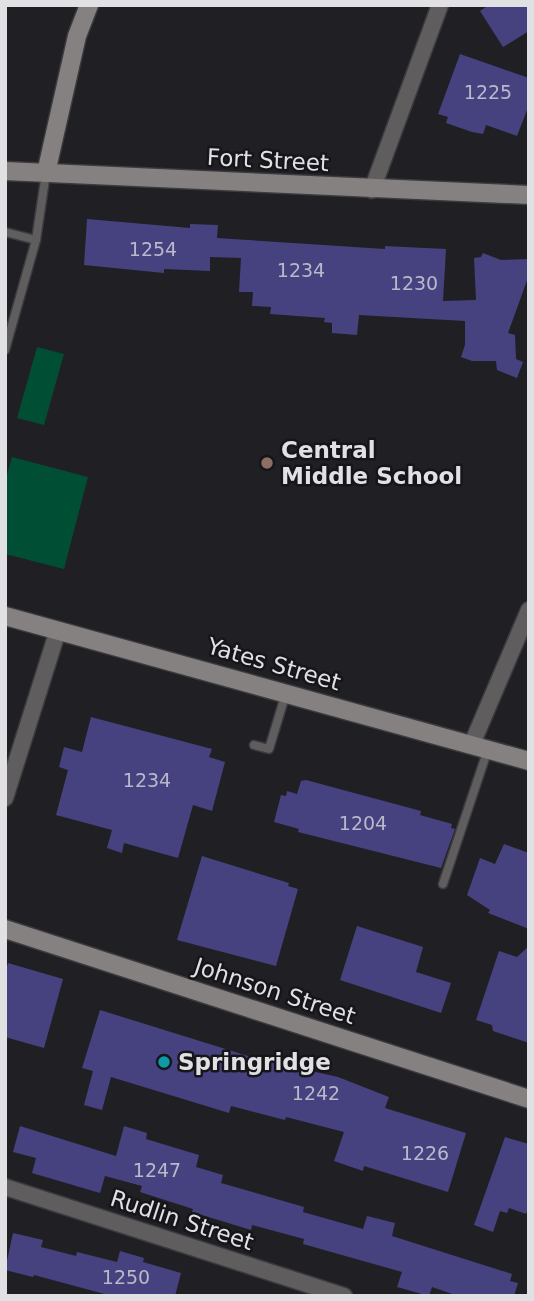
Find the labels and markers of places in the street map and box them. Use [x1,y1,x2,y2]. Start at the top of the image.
place label: Central Middle School [281,437,462,489]
marker: Central Middle School [259,455,275,471]
place label: Springridge [178,1049,331,1075]
marker: Springridge [156,1054,172,1070]

